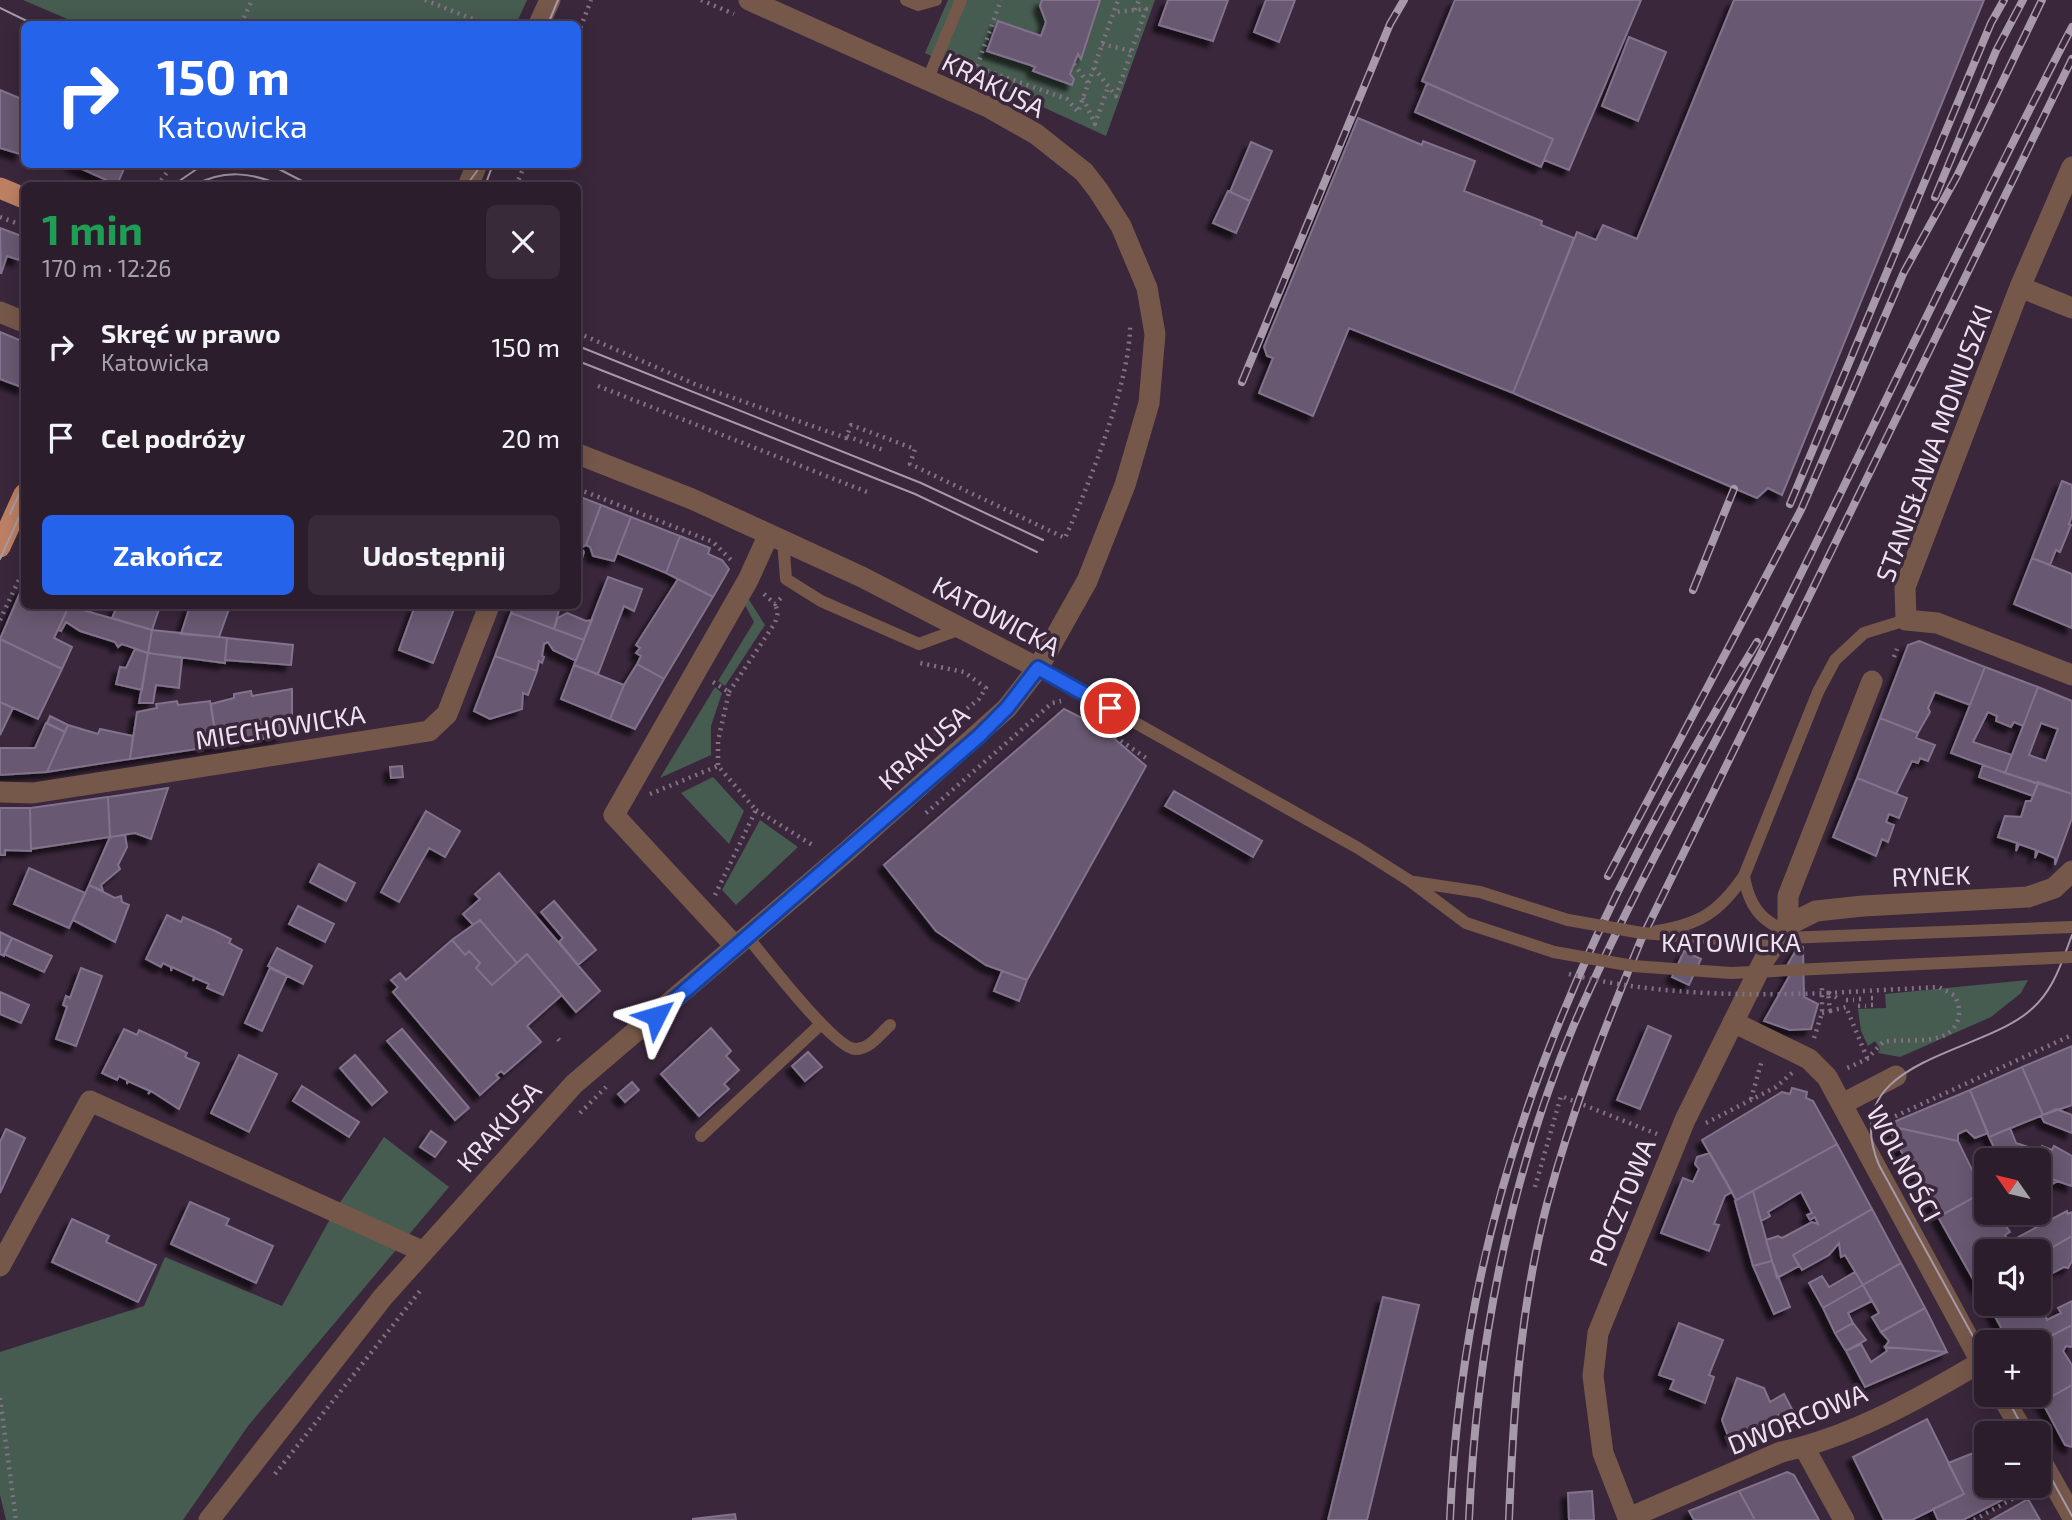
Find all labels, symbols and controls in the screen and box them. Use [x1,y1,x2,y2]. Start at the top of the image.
street label: KRAKUSA [937,45,1051,123]
text: 150 m [157,46,290,105]
icon: right [42,49,133,140]
text: Katowicka [157,106,308,144]
text: 1 min [42,203,143,253]
button: close [486,205,560,279]
text: 170 m · 12:26 [42,254,171,282]
street label: STANISŁAWA MONIUSZKI [1868,300,1998,586]
text: Skręć w prawo [101,317,281,348]
icon: right [42,328,80,366]
text: 150 m [491,331,560,362]
text: Katowicka [101,348,209,376]
icon: arrive [42,419,80,457]
text: Cel podróży [101,422,246,453]
text: 20 m [501,422,560,453]
button: Zakończ [42,515,294,595]
button: Udostępnij [308,515,560,595]
street label: KATOWICKA [928,568,1066,662]
pin [1080,678,1140,738]
icon: arrive [1091,689,1129,727]
street label: MIECHOWICKA [193,697,367,755]
street label: KRAKUSA [871,698,975,796]
street label: RYNEK [1891,858,1971,892]
street label: KATOWICKA [1661,926,1801,957]
position arrow [619,979,693,1053]
street label: KRAKUSA [449,1074,547,1178]
street label: WOLNOŚCI [1861,1100,1949,1226]
street label: POCZTOWA [1581,1134,1661,1270]
north arrow [1974,1148,2051,1225]
map controls [1974,1148,2051,1498]
button: sound [1974,1239,2051,1316]
button: + [1974,1330,2051,1407]
street label: DWORCOWA [1723,1376,1871,1460]
button: − [1974,1421,2051,1498]

